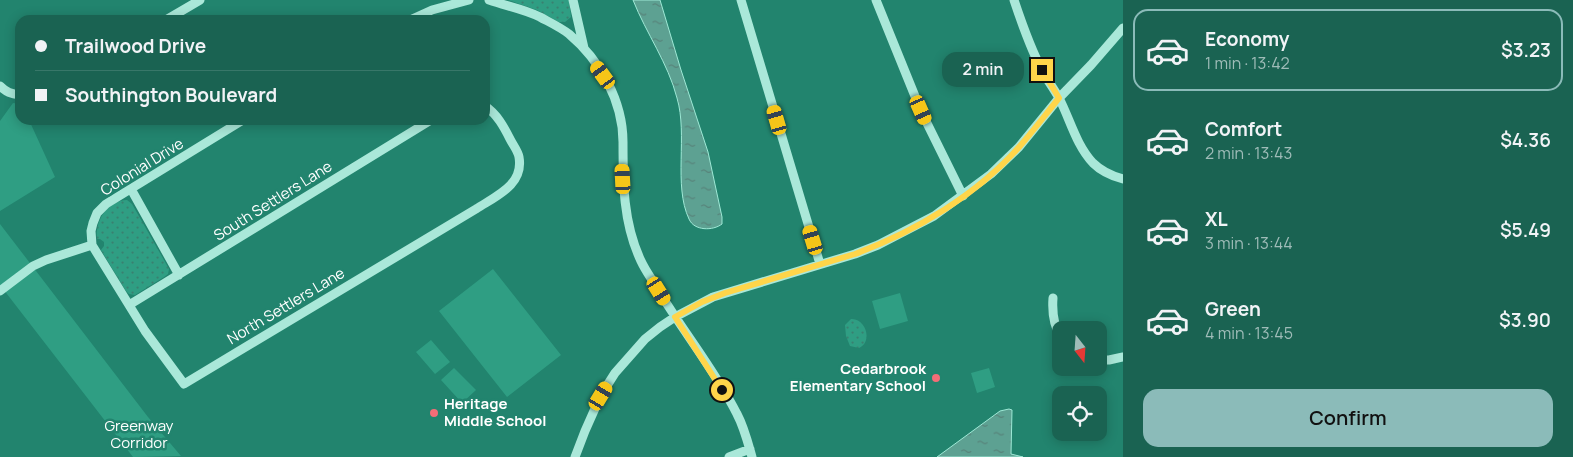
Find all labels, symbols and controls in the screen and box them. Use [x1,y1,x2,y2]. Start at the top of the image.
text: Economy [1205,26,1289,52]
icon: car [1145,28,1190,73]
text: Trailwood Drive [65,33,206,59]
text: $3.23 [1501,37,1551,63]
callout: 2 min [942,52,1024,88]
text: 1 min · 13:42 [1205,52,1290,74]
car [588,58,617,92]
text: 2 min [963,58,1003,80]
route end [1031,59,1053,81]
text: Southington Boulevard [65,82,277,108]
car [908,93,933,127]
car [765,104,788,136]
text: Comfort [1205,116,1282,142]
icon: car [1145,118,1190,163]
text: $4.36 [1500,127,1551,153]
street label: Colonial Drive [96,133,187,200]
text: 2 min · 13:43 [1205,142,1292,164]
street label: South Settlers Lane [210,156,336,246]
car [614,164,631,194]
text: XL [1205,206,1228,232]
icon: car [1145,208,1190,253]
text: $5.49 [1500,217,1551,243]
car [801,223,824,257]
text: 3 min · 13:44 [1205,232,1293,254]
street label: North Settlers Lane [223,262,349,349]
car [644,274,673,308]
text: Green [1205,296,1261,322]
icon: car [1145,298,1190,343]
text: $3.90 [1499,307,1551,333]
north arrow [1052,321,1108,376]
map controls [1052,321,1107,441]
text: 4 min · 13:45 [1205,322,1293,344]
place label: Cedarbrook Elementary School [790,358,927,396]
marker: Cedarbrook Elementary School [930,372,942,384]
car [586,379,615,413]
route start [711,379,733,401]
button: locate [1052,386,1107,441]
button: Confirm [1143,389,1553,447]
place label: Heritage Middle School [444,393,546,431]
marker: Heritage Middle School [428,407,440,419]
park label: Greenway Corridor [105,415,174,453]

